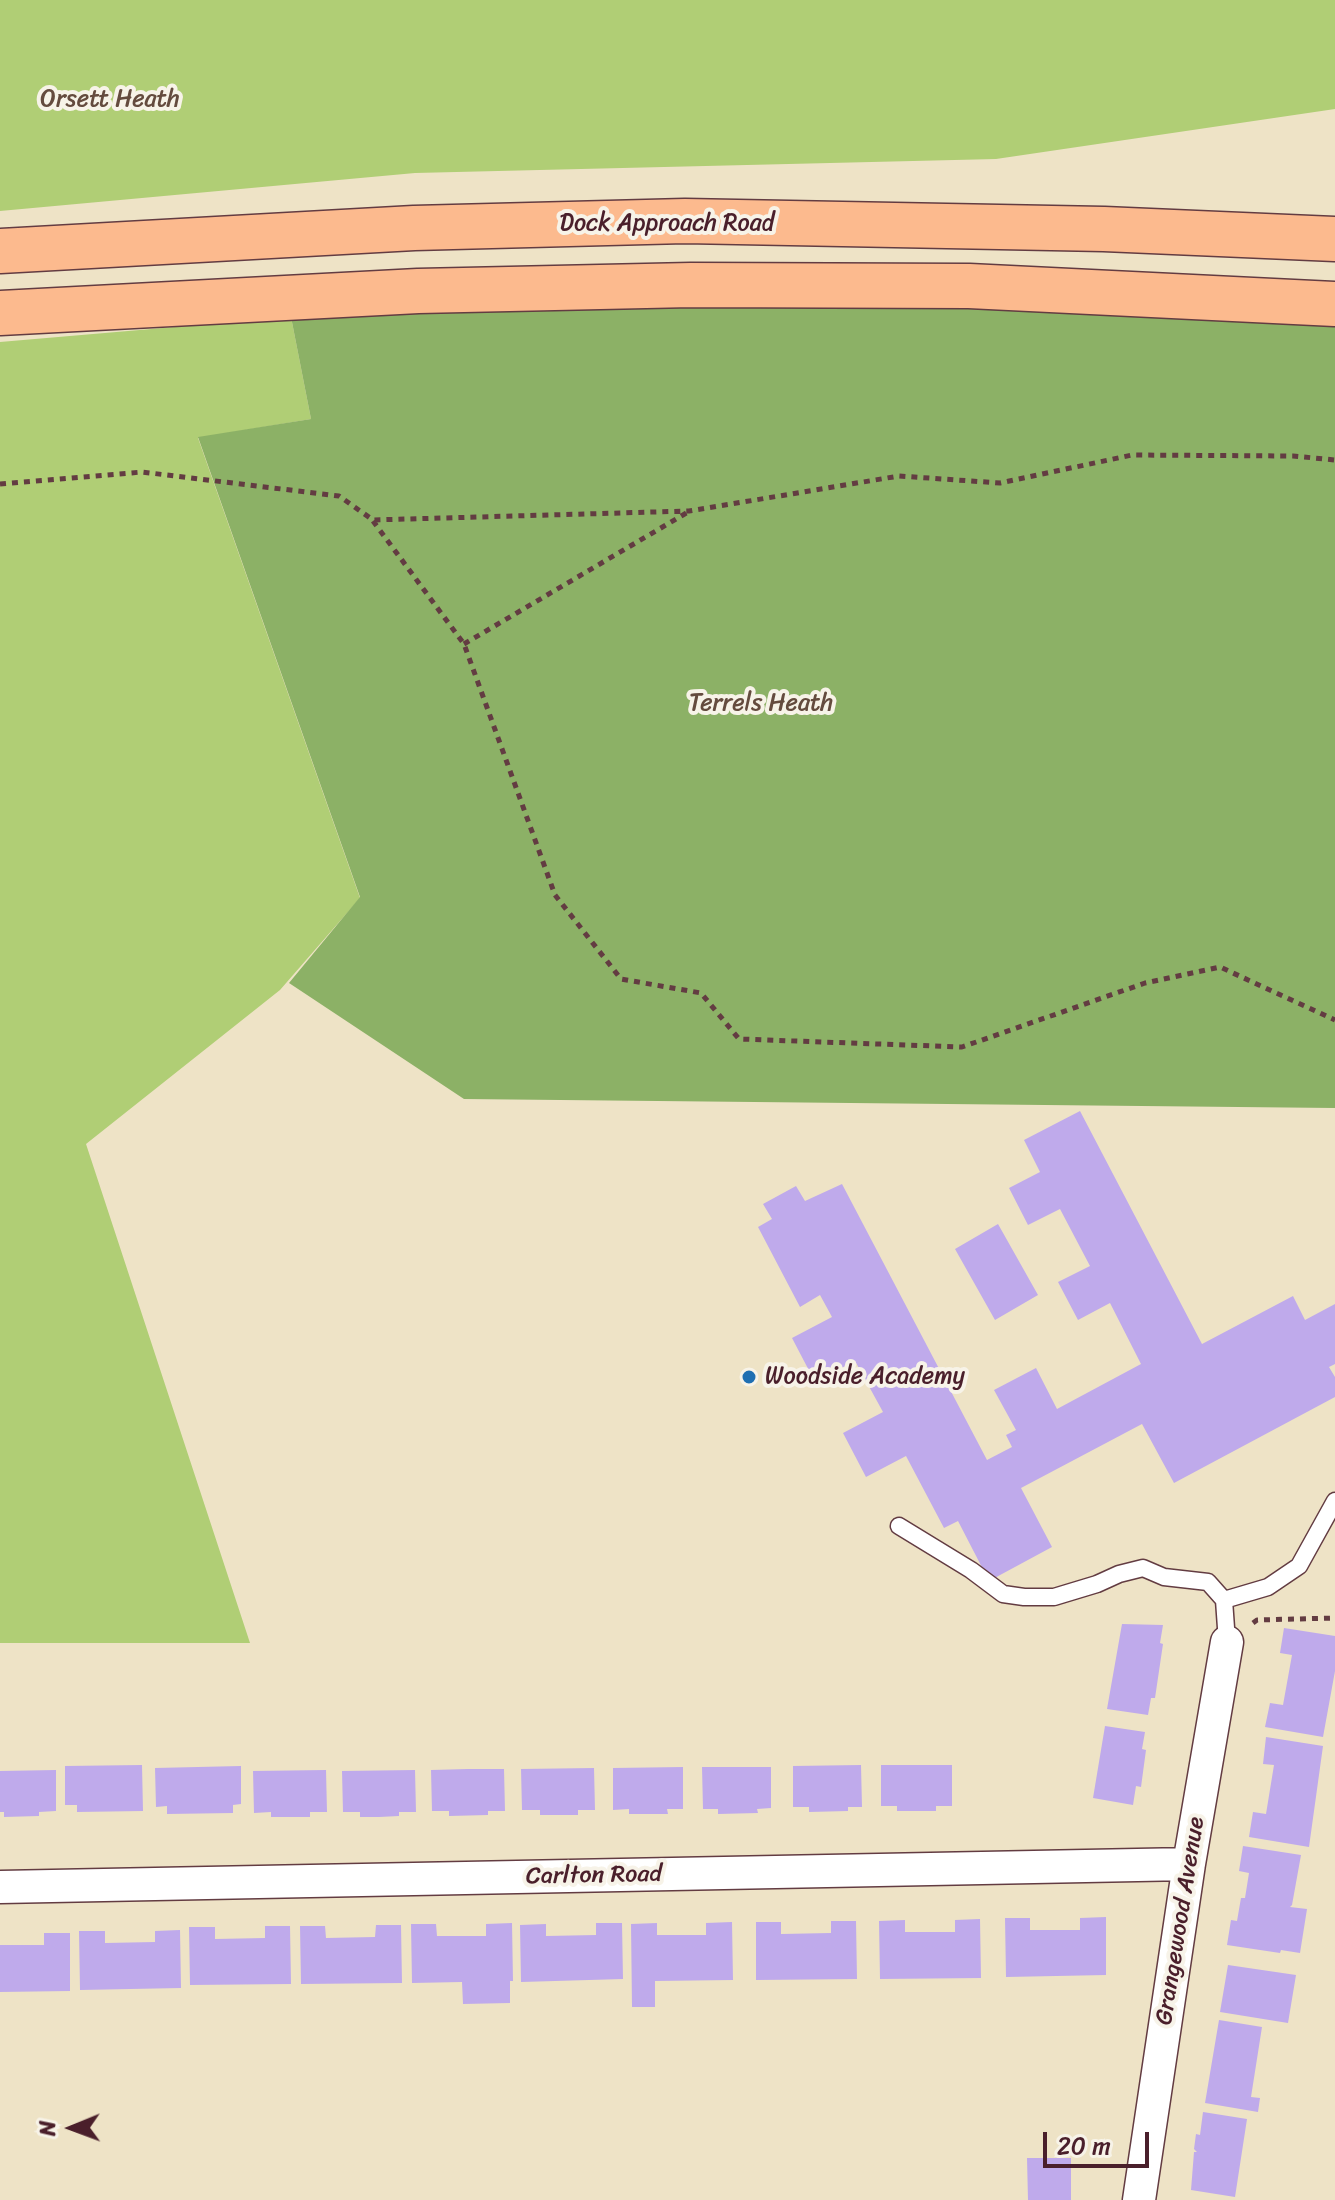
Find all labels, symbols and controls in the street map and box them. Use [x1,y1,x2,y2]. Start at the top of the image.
park label: Orsett Heath [40,86,180,114]
street label: Dock Approach Road [560,210,774,238]
park label: Terrels Heath [689,690,833,718]
place label: Woodside Academy [765,1363,965,1391]
marker: Woodside Academy [740,1368,758,1386]
street label: Grangewood Avenue [1150,1815,1212,2027]
street label: Carlton Road [526,1860,662,1892]
north arrow [32,2088,112,2168]
scale bar [1047,2116,1153,2166]
text: N [28,2120,67,2136]
text: 20 m [1057,2125,1111,2167]

